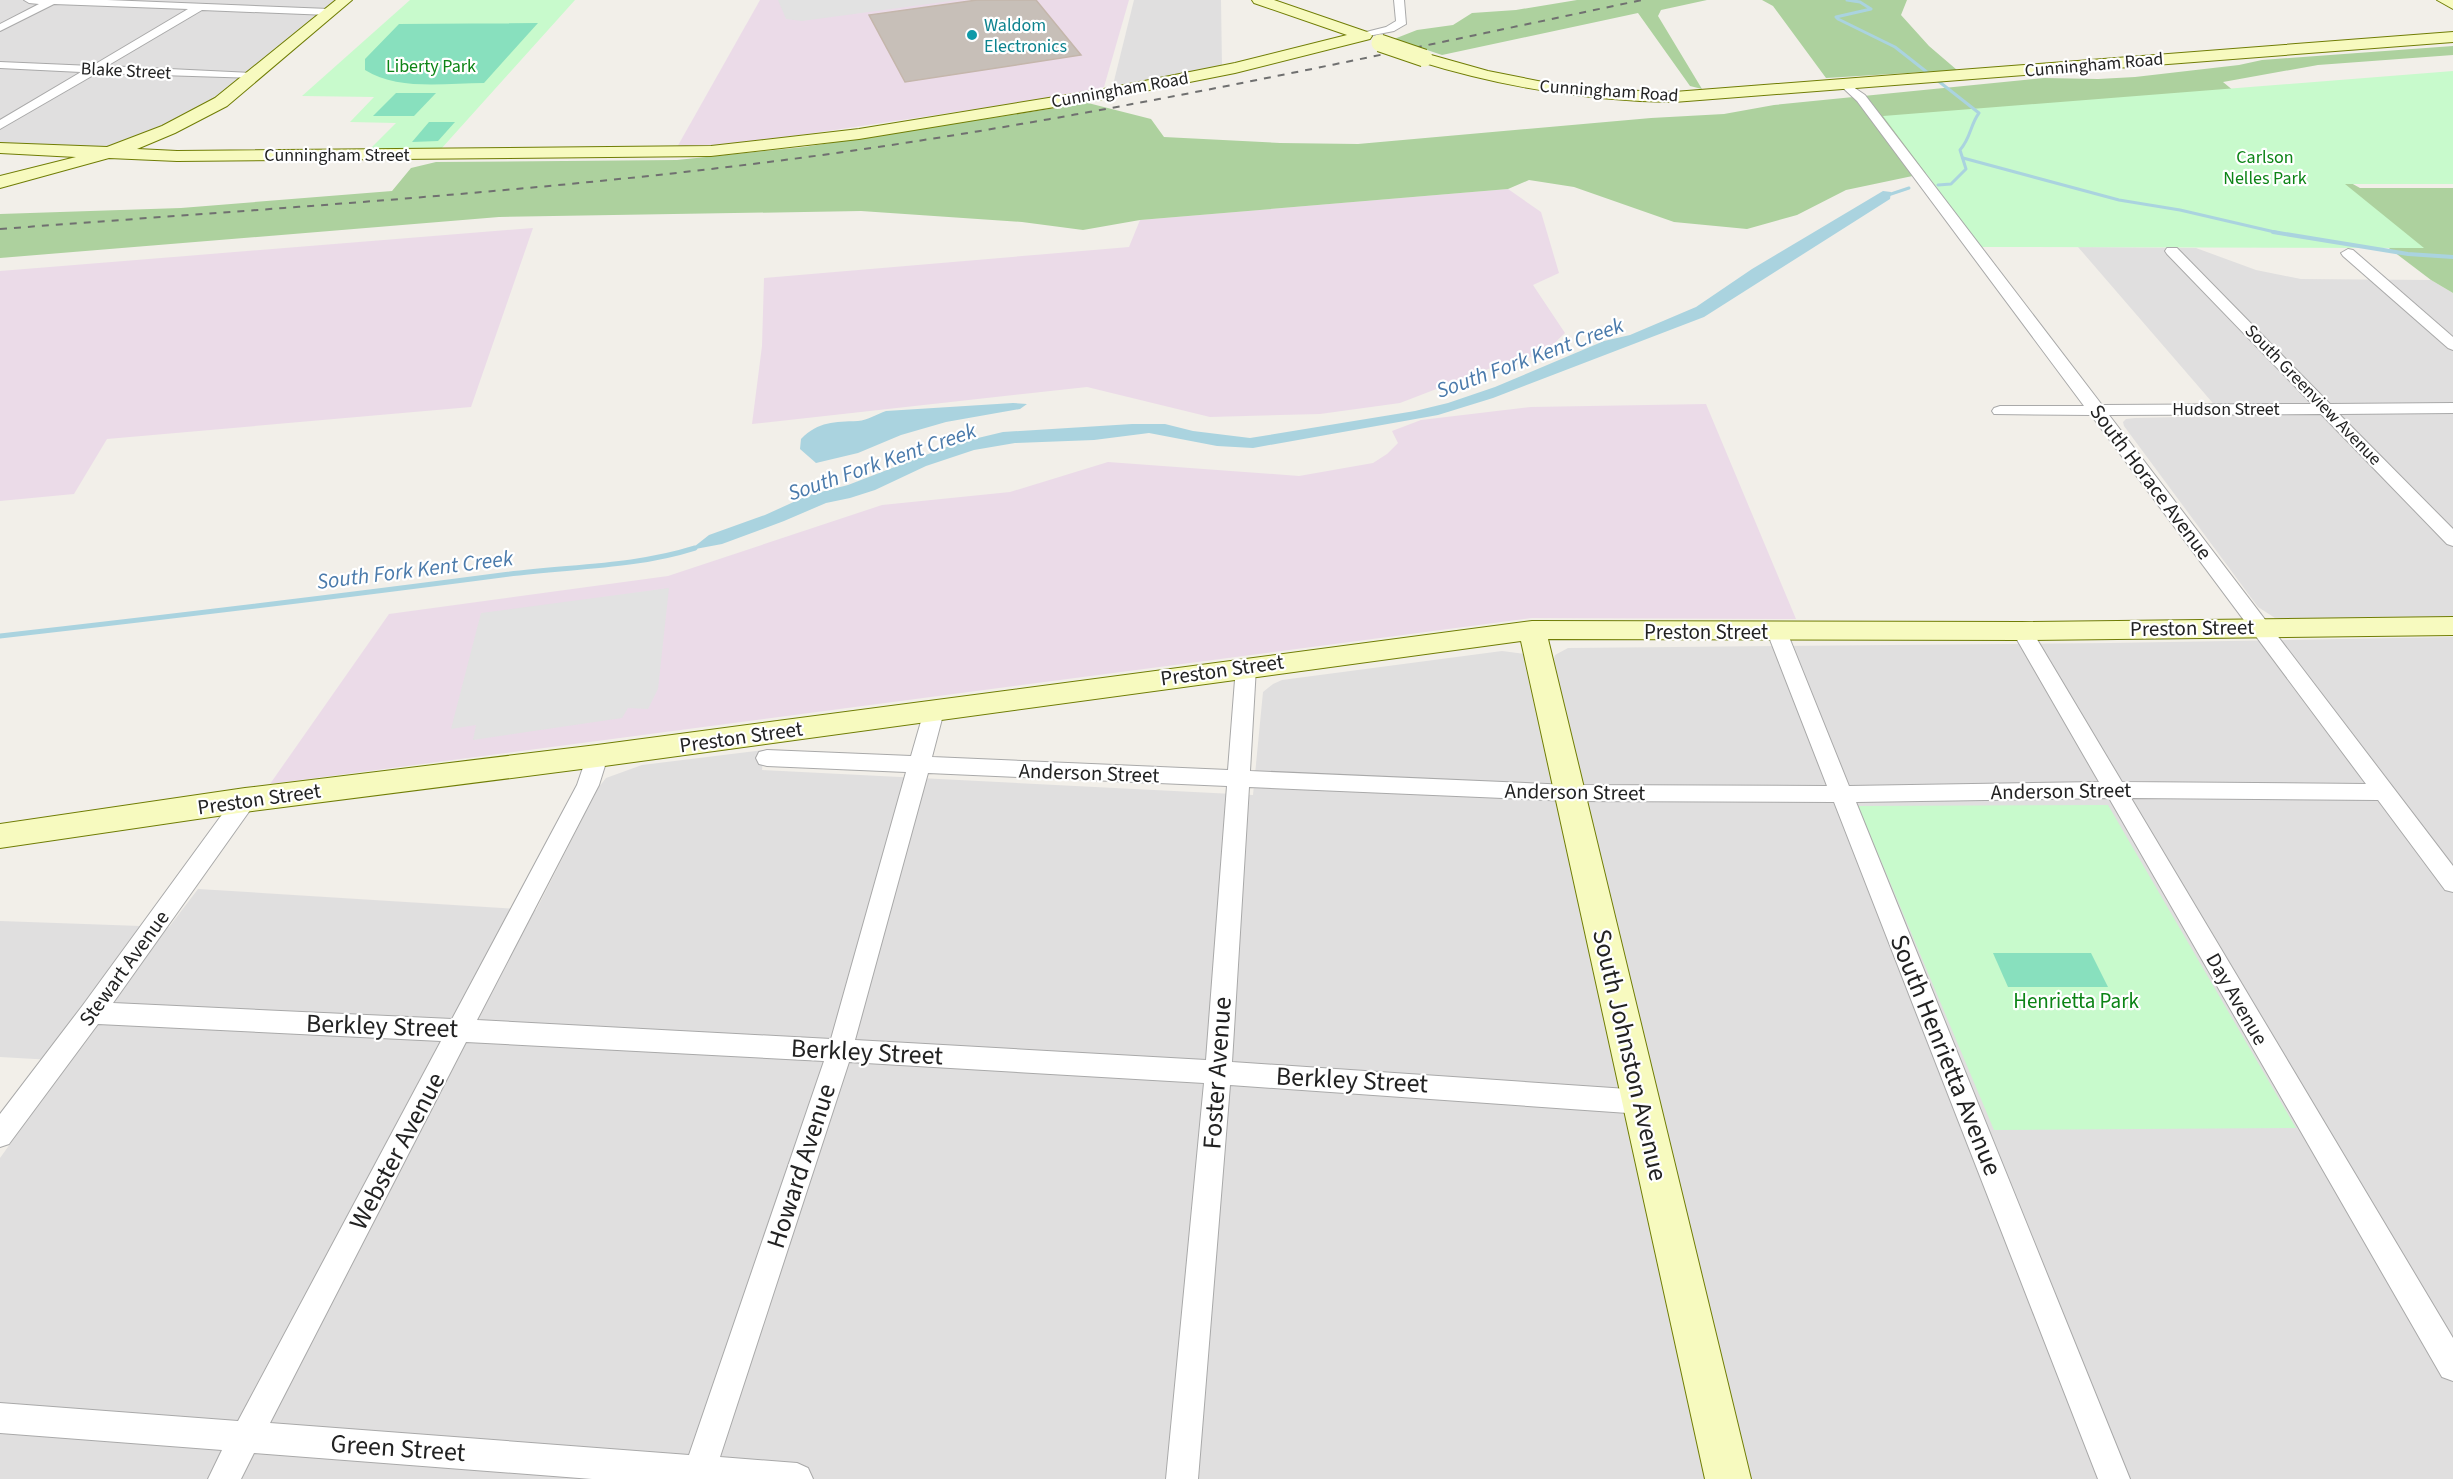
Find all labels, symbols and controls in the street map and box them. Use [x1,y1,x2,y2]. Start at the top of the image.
place label: Waldom Electronics [984,13,1067,59]
marker: Waldom Electronics [965,28,979,42]
street label: Cunningham Road [2024,46,2164,84]
park label: Liberty Park [386,54,476,79]
street label: Blake Street [80,56,172,86]
street label: Cunningham Road [1049,66,1191,114]
street label: Cunningham Road [1539,74,1679,108]
street label: Cunningham Street [264,143,410,168]
park label: Carlson Nelles Park [2223,145,2307,191]
water label: South Fork Kent Creek [1432,309,1629,407]
street label: South Greenview Avenue [2239,319,2387,471]
street label: Hudson Street [2172,397,2280,422]
street label: South Horace Avenue [2083,398,2219,566]
water label: South Fork Kent Creek [783,415,981,509]
water label: South Fork Kent Creek [315,542,516,598]
street label: Preston Street [2130,612,2254,644]
street label: Preston Street [1644,617,1768,647]
street label: Preston Street [1158,646,1286,694]
street label: Preston Street [677,713,805,761]
street label: Anderson Street [1018,756,1160,790]
street label: Preston Street [195,775,323,823]
street label: Anderson Street [1990,775,2132,807]
street label: Anderson Street [1504,776,1646,808]
street label: Stewart Avenue [72,904,176,1032]
street label: South Johnston Avenue [1583,925,1677,1185]
street label: South Henrietta Avenue [1881,929,2011,1181]
street label: Day Avenue [2198,947,2276,1051]
park label: Henrietta Park [2013,986,2139,1016]
street label: Foster Avenue [1193,996,1241,1150]
street label: Berkley Street [305,1005,459,1047]
street label: Berkley Street [790,1030,944,1074]
street label: Berkley Street [1275,1058,1429,1102]
street label: Webster Avenue [340,1066,454,1236]
street label: Howard Avenue [757,1079,845,1253]
street label: Green Street [329,1425,467,1471]

